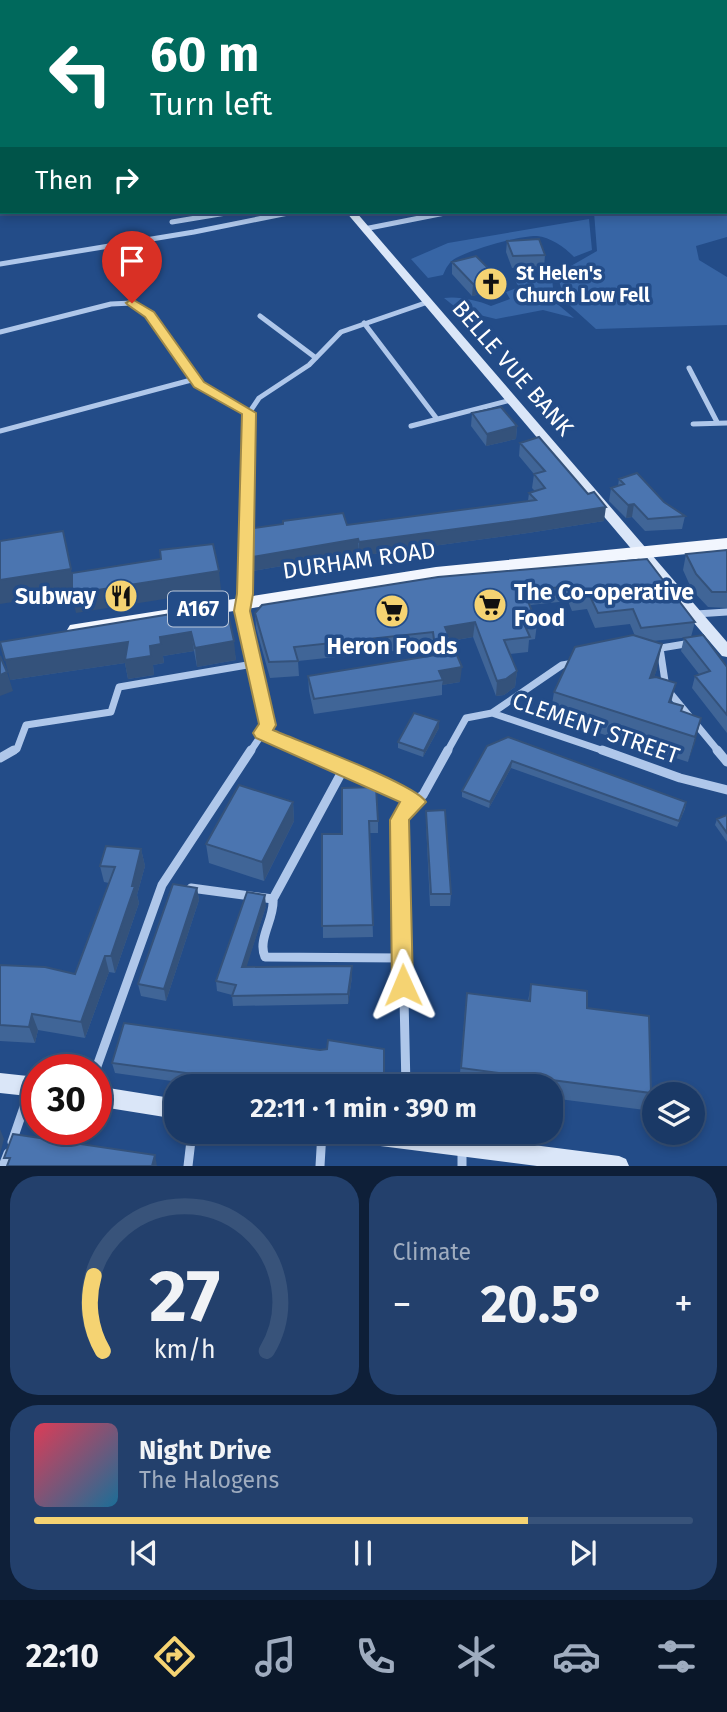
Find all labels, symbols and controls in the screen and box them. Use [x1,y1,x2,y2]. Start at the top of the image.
text: 60 m [150,25,259,84]
icon: left [35,28,126,119]
text: Turn left [150,85,272,123]
icon: right [107,161,145,199]
text: Then [35,165,93,196]
pin [102,231,162,303]
icon: arrive [113,242,151,280]
place label: St Helen's Church Low Fell [516,262,650,307]
church icon: St Helen's Church Low Fell [472,265,510,303]
street label: BELLE VUE BANK [447,295,580,442]
street label: DURHAM ROAD [281,535,437,585]
restaurant icon: Subway [102,577,140,615]
place label: The Co-operative Food [514,578,694,632]
place label: Subway [15,582,97,610]
supermarket icon: The Co-operative Food [471,586,509,624]
road number: A167 [168,592,228,626]
supermarket icon: Heron Foods [373,592,411,630]
place label: Heron Foods [327,632,457,660]
street label: CLEMENT STREET [509,686,683,770]
position arrow [366,948,440,1022]
speed limit sign: 30 [21,1054,112,1145]
map controls [642,1082,705,1145]
button: layers [642,1082,705,1145]
text: 22:11 · 1 min · 390 m [250,1093,477,1124]
text: Climate [393,1238,471,1266]
text: 27 [149,1254,220,1341]
text: 20.5° [480,1273,605,1336]
text: − [393,1281,412,1327]
text: + [674,1281,693,1327]
text: km/h [153,1335,215,1365]
text: Night Drive [139,1435,271,1466]
text: The Halogens [139,1466,279,1494]
icon: previous [125,1534,163,1572]
icon: pause [344,1534,382,1572]
icon: next [564,1534,602,1572]
icon: directions [150,1632,199,1681]
icon: music [251,1632,300,1681]
icon: phone [351,1632,400,1681]
icon: climate [452,1632,501,1681]
icon: car [552,1632,601,1681]
icon: filters [652,1632,701,1681]
text: 22:10 [26,1637,99,1675]

